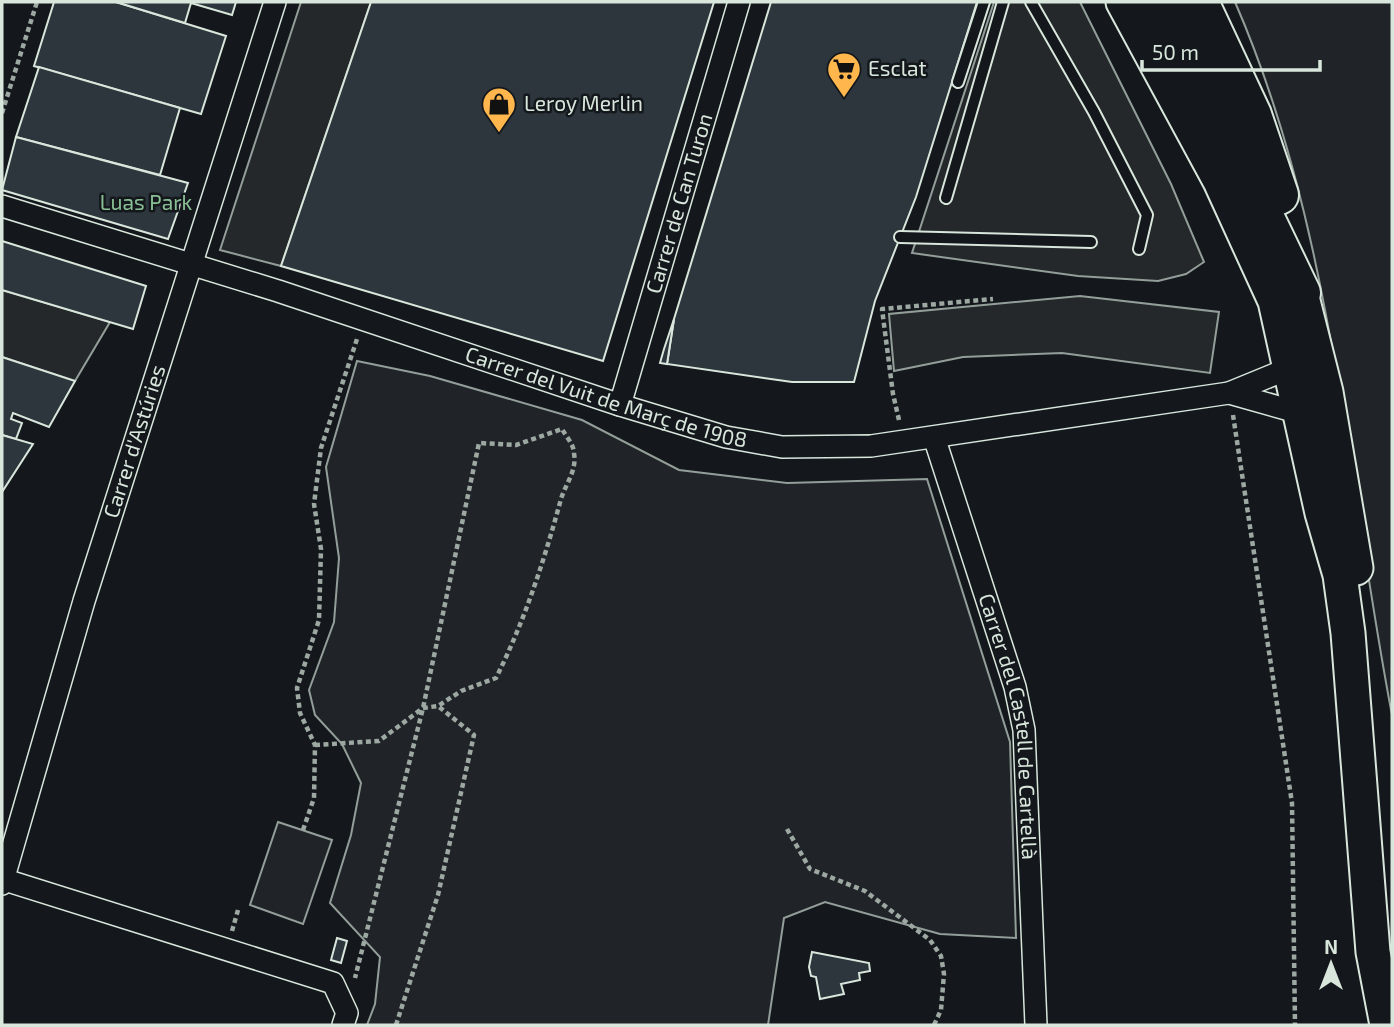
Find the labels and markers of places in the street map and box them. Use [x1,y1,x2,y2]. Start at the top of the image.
supermarket icon: Esclat [825,50,863,99]
place label: Esclat [868,55,926,80]
shop icon: Leroy Merlin [480,85,518,134]
place label: Leroy Merlin [524,90,643,115]

